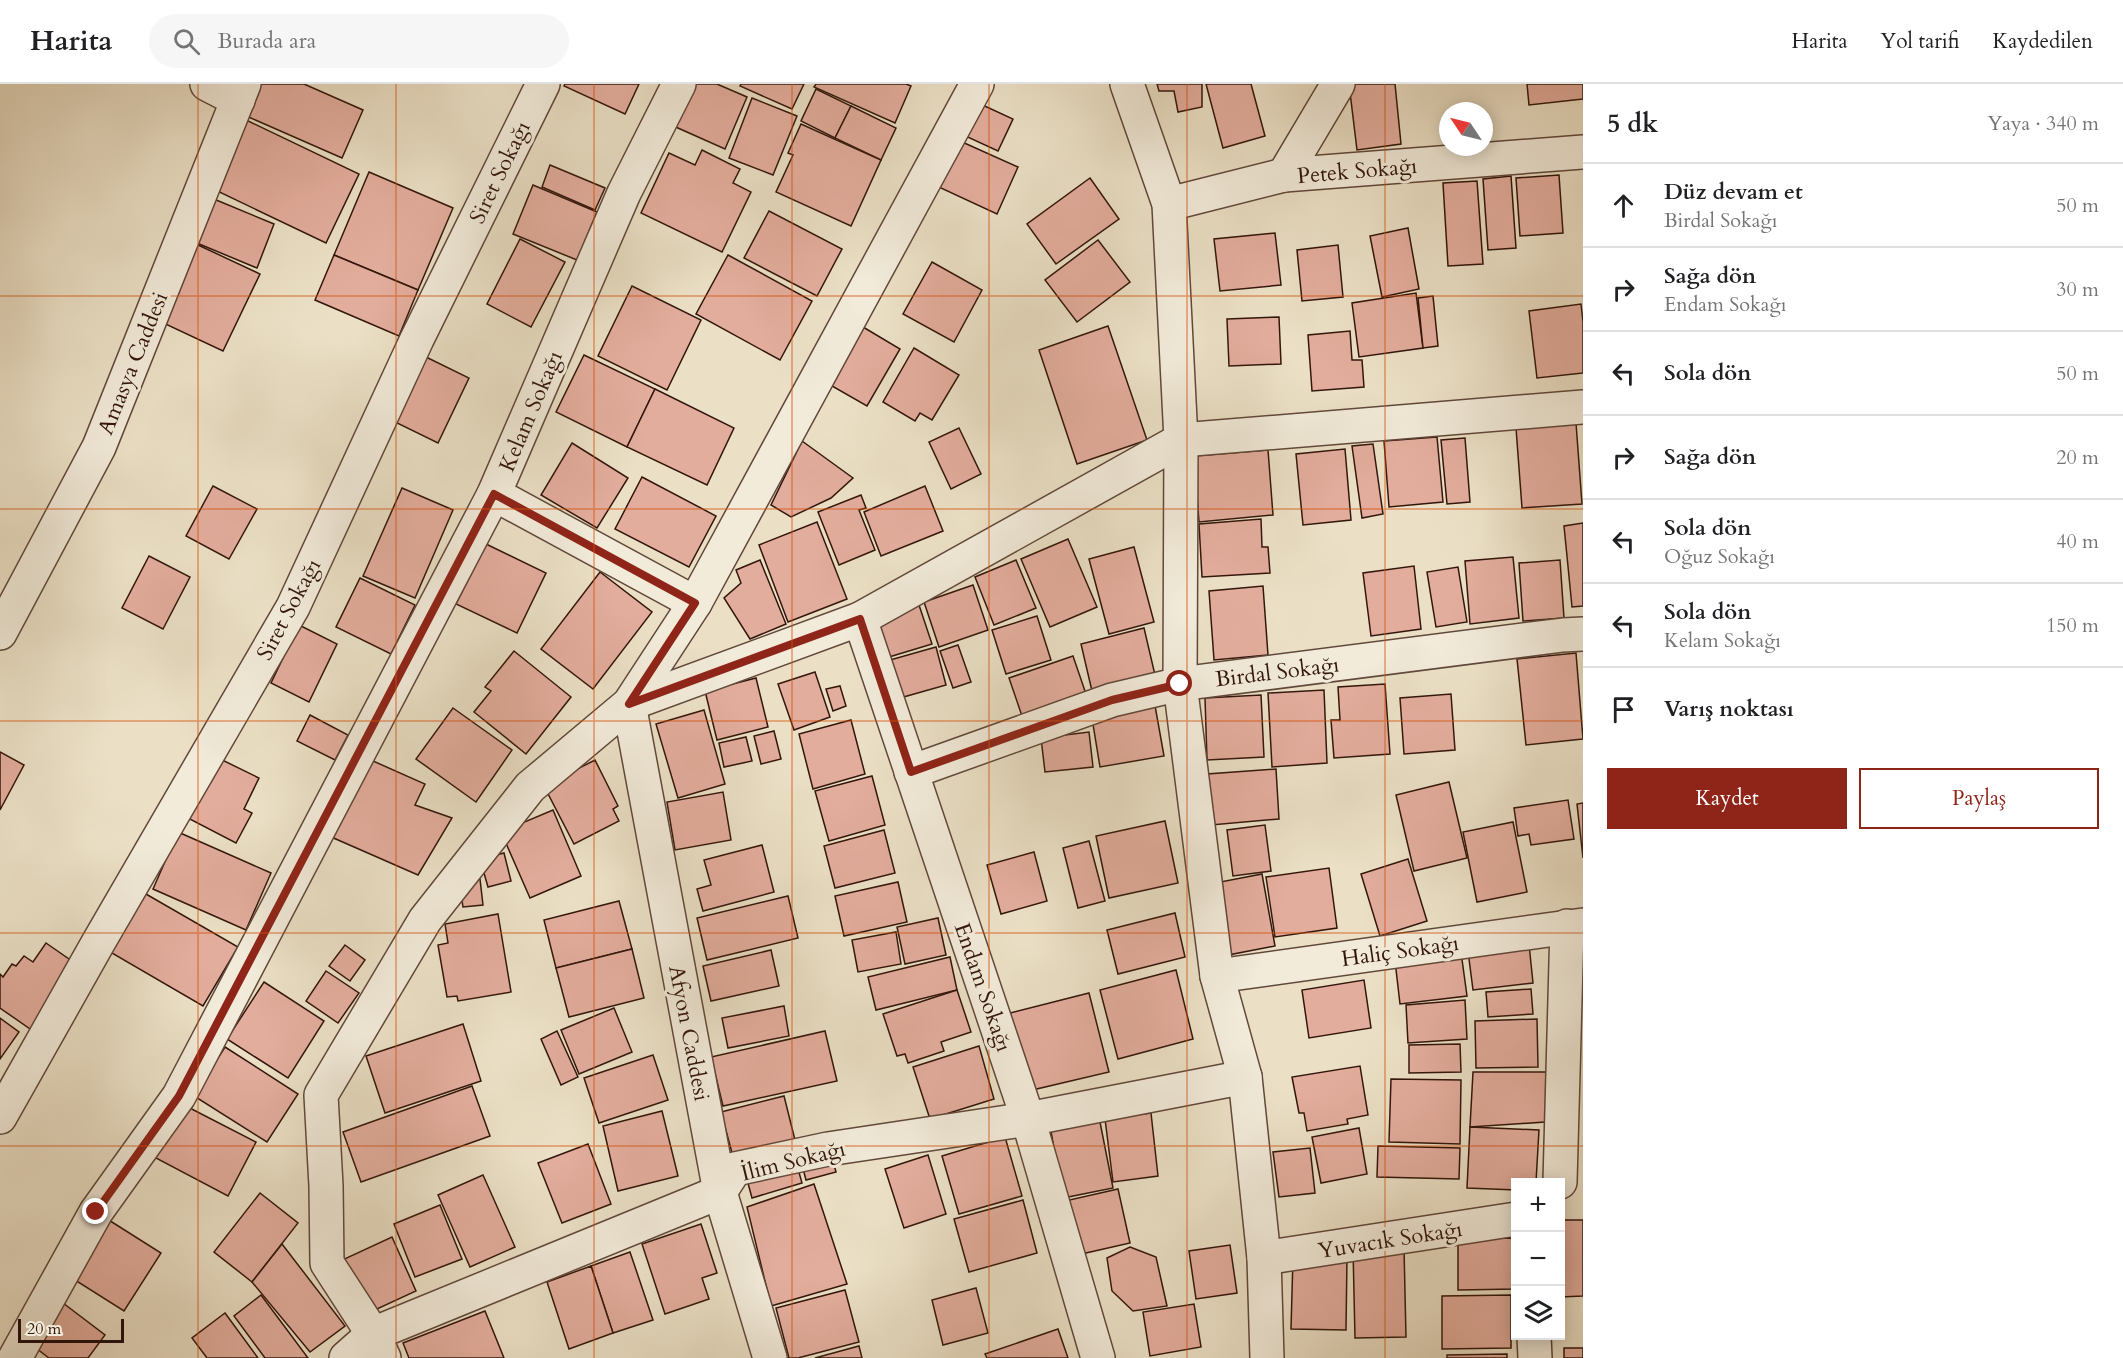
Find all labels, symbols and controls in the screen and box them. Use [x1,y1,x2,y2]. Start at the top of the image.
search box [149,14,569,68]
text: Harita [30,22,113,60]
icon: search [170,25,203,58]
text: Burada ara [218,26,316,56]
text: Harita [1792,27,1848,56]
text: Yol tarifi [1881,27,1960,56]
text: Kaydedilen [1993,27,2093,56]
north arrow [1439,102,1493,156]
text: 5 dk [1607,106,1658,141]
text: Yaya · 340 m [1987,110,2099,137]
street label: Siret Sokağı [462,116,538,229]
street label: Petek Sokağı [1296,151,1418,191]
text: Düz devam et [1664,177,1803,207]
icon: ahead [1607,189,1640,222]
text: 50 m [2056,192,2099,219]
text: Birdal Sokağı [1664,207,1777,234]
text: Sağa dön [1664,261,1756,291]
icon: right [1607,273,1640,306]
text: 30 m [2056,276,2099,303]
street label: Amasya Caddesi [91,288,175,439]
text: Endam Sokağı [1664,291,1786,318]
street label: Kelam Sokağı [492,346,570,476]
icon: left [1607,357,1640,390]
text: Sola dön [1664,358,1751,388]
text: 50 m [2056,360,2099,387]
icon: right [1607,441,1640,474]
text: Sağa dön [1664,442,1756,472]
text: 20 m [2056,444,2099,471]
text: Sola dön [1664,513,1751,543]
icon: left [1607,525,1640,558]
text: 40 m [2056,528,2099,555]
text: Oğuz Sokağı [1664,543,1775,570]
street label: Siret Sokağı [250,554,328,665]
text: Sola dön [1664,597,1751,627]
icon: left [1607,609,1640,642]
text: 150 m [2046,612,2099,639]
text: Kelam Sokağı [1664,627,1781,654]
street label: Birdal Sokağı [1213,650,1341,694]
route start [1166,670,1192,696]
icon: arrive [1607,693,1640,726]
text: Varış noktası [1664,694,1794,724]
button: Kaydet [1607,768,1847,829]
button: Paylaş [1859,768,2099,829]
street label: Endam Sokağı [947,919,1019,1056]
street label: Haliç Sokağı [1339,928,1461,974]
street label: Afyon Caddesi [661,963,717,1104]
street label: İlim Sokağı [738,1134,849,1188]
map controls [1511,1178,1565,1340]
button: + [1511,1178,1565,1232]
route end [82,1198,108,1224]
street label: Yuvacık Sokağı [1316,1214,1464,1266]
button: − [1511,1232,1565,1286]
button: layers [1511,1286,1565,1340]
scale bar [18,1316,124,1344]
text: 20 m [27,1318,61,1340]

